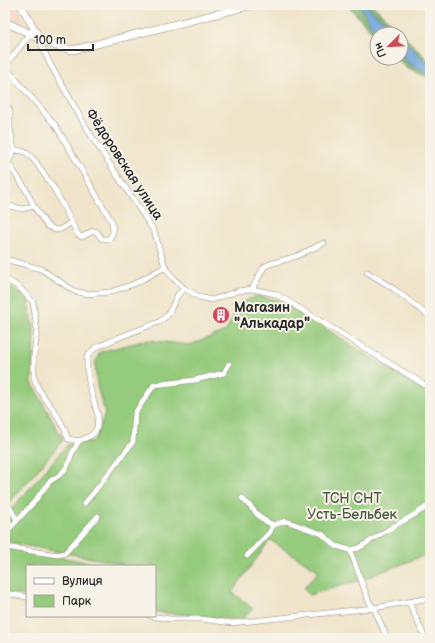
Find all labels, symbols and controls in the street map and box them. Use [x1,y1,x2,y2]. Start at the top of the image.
scale bar [28,26,93,52]
north arrow [369,26,409,66]
text: 100 m [34,33,66,48]
text: Пн [371,41,389,59]
street label: Фёдоровская улица [82,105,167,224]
place label: Магазин "Алькадар" [234,299,310,332]
building icon: Магазин "Алькадар" [211,305,231,325]
park label: ТСН СНТ Усть-Бельбек [307,490,397,523]
legend [26,565,156,617]
text: Вулиця [62,574,103,589]
text: Парк [62,594,92,609]

